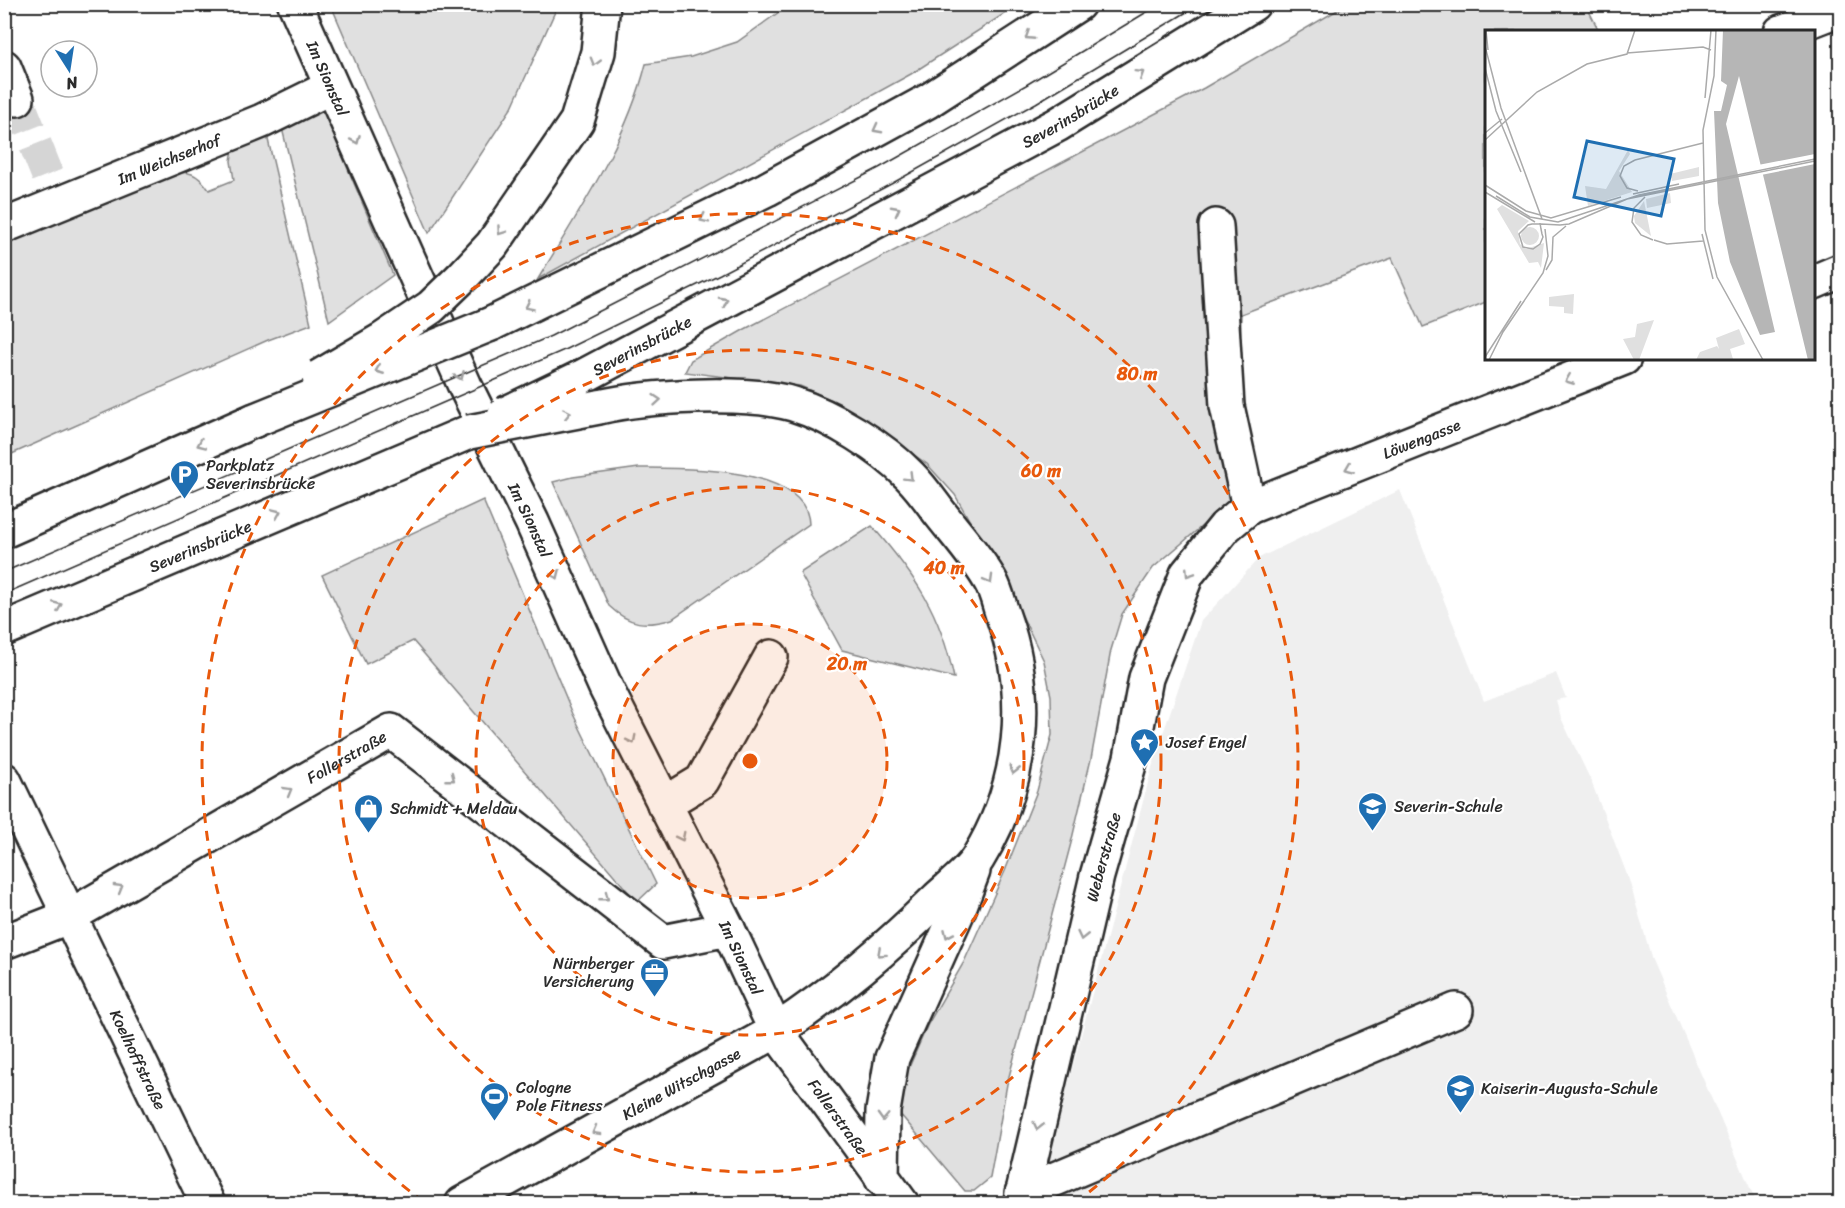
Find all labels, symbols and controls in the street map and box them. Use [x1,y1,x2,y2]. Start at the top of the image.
one-way arrow [1025,29,1035,41]
inset map [1485,30,1815,360]
street label: Im Sionstal [298,35,357,121]
north arrow [39,39,99,99]
one-way arrow [590,56,602,67]
text: N [63,68,81,99]
one-way arrow [1134,70,1144,82]
street label: Severinsbrücke [1016,76,1125,156]
one-way arrow [873,122,883,133]
street label: Im Weichserhof [112,125,227,194]
one-way arrow [349,134,361,145]
one-way arrow [890,206,901,217]
one-way arrow [700,212,711,224]
one-way arrow [497,224,508,235]
one-way arrow [718,297,728,308]
one-way arrow [525,298,536,310]
street label: Severinsbrücke [587,307,697,384]
text: 80 m [1116,358,1158,390]
one-way arrow [374,363,385,375]
one-way arrow [453,370,465,381]
one-way arrow [1565,373,1575,386]
one-way arrow [652,394,661,407]
one-way arrow [562,407,572,420]
street label: Löwengasse [1378,410,1465,468]
one-way arrow [197,436,208,448]
place label: Parkplatz Severinsbrücke [206,451,315,498]
text: 60 m [1020,455,1061,487]
parking icon: Parkplatz Severinsbrücke [169,458,201,500]
one-way arrow [1344,461,1355,473]
one-way arrow [902,469,913,480]
street label: Im Sionstal [499,476,560,563]
one-way arrow [270,508,281,520]
street label: Severinsbrücke [144,512,256,581]
text: 40 m [922,552,965,584]
one-way arrow [1185,567,1197,577]
one-way arrow [549,569,561,580]
one-way arrow [981,574,993,584]
one-way arrow [52,601,63,613]
text: 20 m [826,648,867,680]
street label: Follerstraße [301,722,393,792]
place icon: Josef Engel [1129,726,1161,768]
place label: Josef Engel [1165,728,1247,757]
one-way arrow [625,734,636,745]
centre of rings [740,751,760,771]
one-way arrow [1008,765,1021,775]
one-way arrow [444,770,455,781]
one-way arrow [282,786,292,798]
school or university icon: Severin-Schule [1357,790,1389,832]
shop icon: Schmidt + Meldau [353,792,385,834]
place label: Severin-Schule [1394,792,1503,821]
place label: Schmidt + Meldau [390,794,518,823]
street label: Weberstraße [1077,809,1130,904]
one-way arrow [673,830,685,841]
one-way arrow [113,883,123,895]
one-way arrow [598,890,609,901]
street label: Im Sionstal [710,914,771,1000]
one-way arrow [943,928,955,939]
one-way arrow [1077,931,1090,941]
one-way arrow [878,946,888,957]
place label: Nürnberger Versicherung [543,949,635,996]
office icon: Nürnberger Versicherung [639,956,671,998]
street label: Koelhoffstraße [101,1004,175,1115]
street label: Kleine Witschgasse [616,1039,746,1128]
street label: Follerstraße [800,1072,876,1161]
school or university icon: Kaiserin-Augusta-Schule [1444,1072,1476,1114]
place label: Cologne Pole Fitness [516,1073,603,1120]
place label: Kaiserin-Augusta-Schule [1481,1074,1658,1103]
sports icon: Cologne Pole Fitness [479,1080,511,1122]
one-way arrow [877,1112,890,1121]
one-way arrow [1032,1121,1045,1131]
one-way arrow [592,1124,602,1135]

